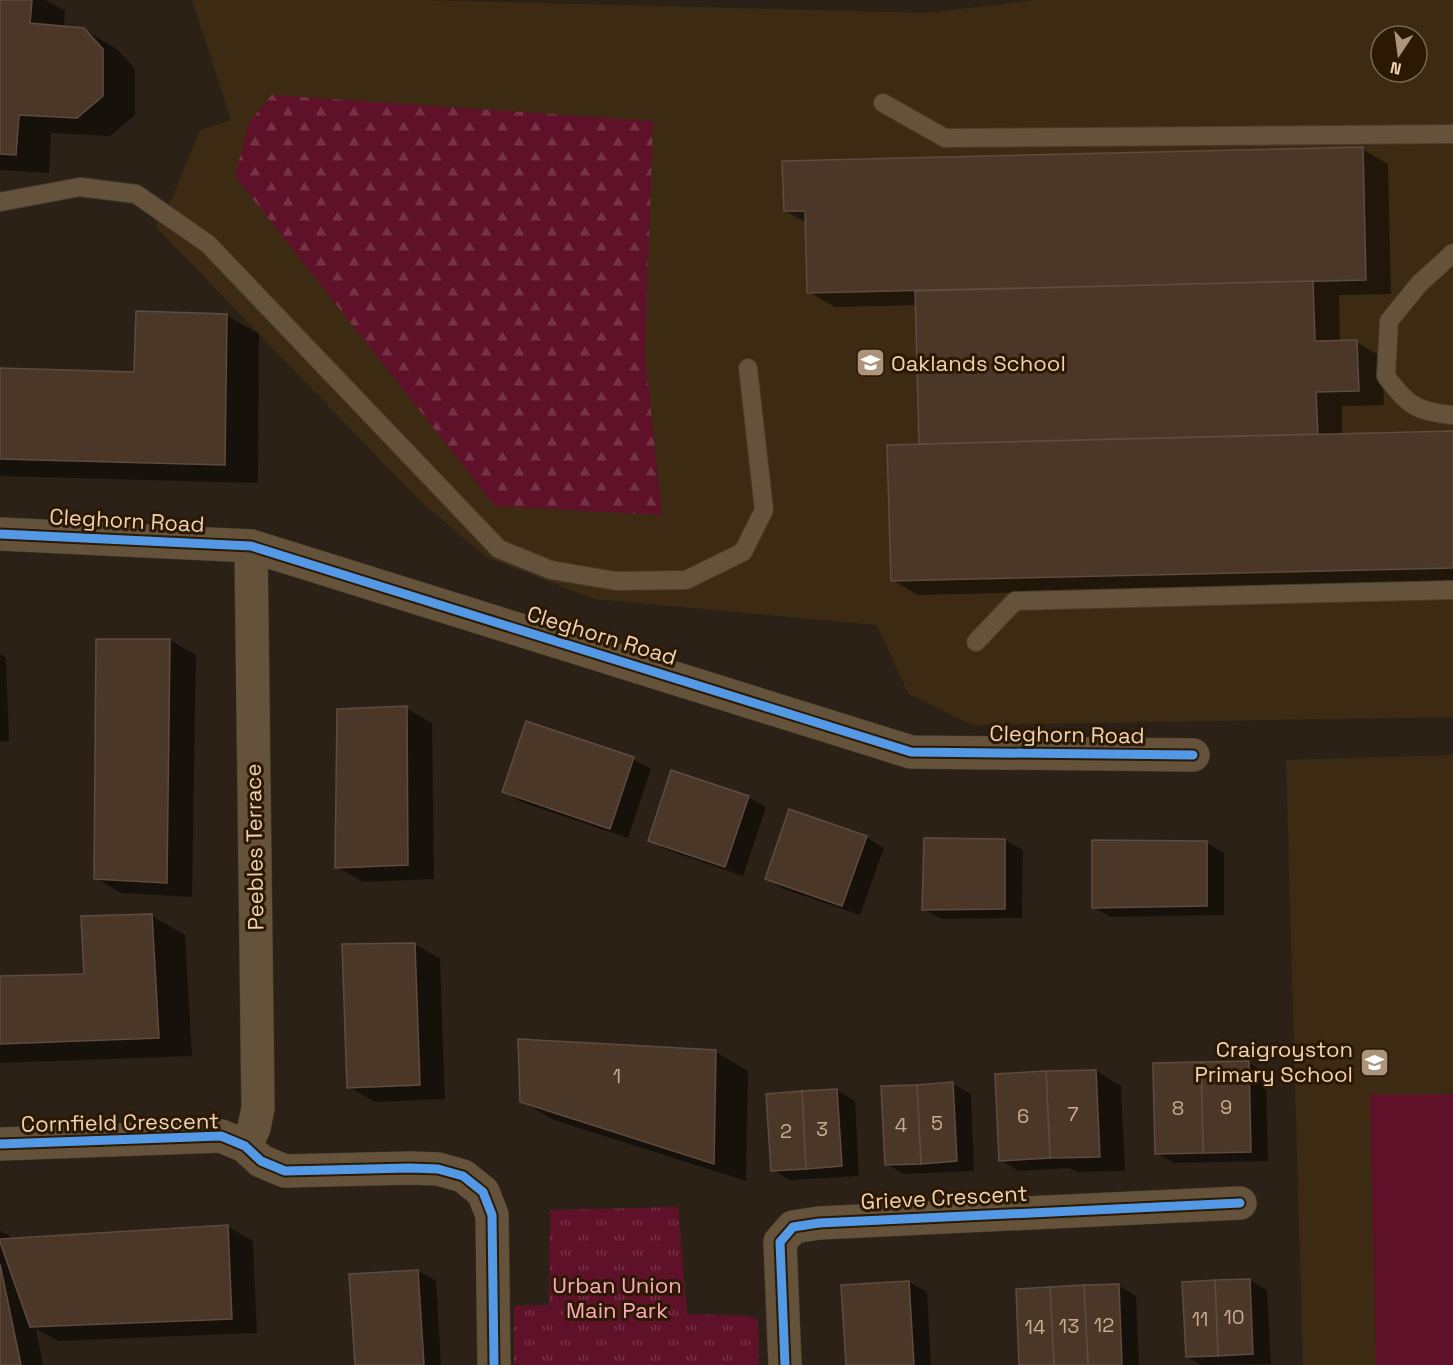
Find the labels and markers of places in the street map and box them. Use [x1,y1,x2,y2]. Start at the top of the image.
school or university icon: Oaklands School [854,347,886,379]
place label: Oaklands School [891,349,1066,377]
place label: Craigroyston Primary School [1194,1035,1353,1088]
school or university icon: Craigroyston Primary School [1358,1046,1390,1078]

